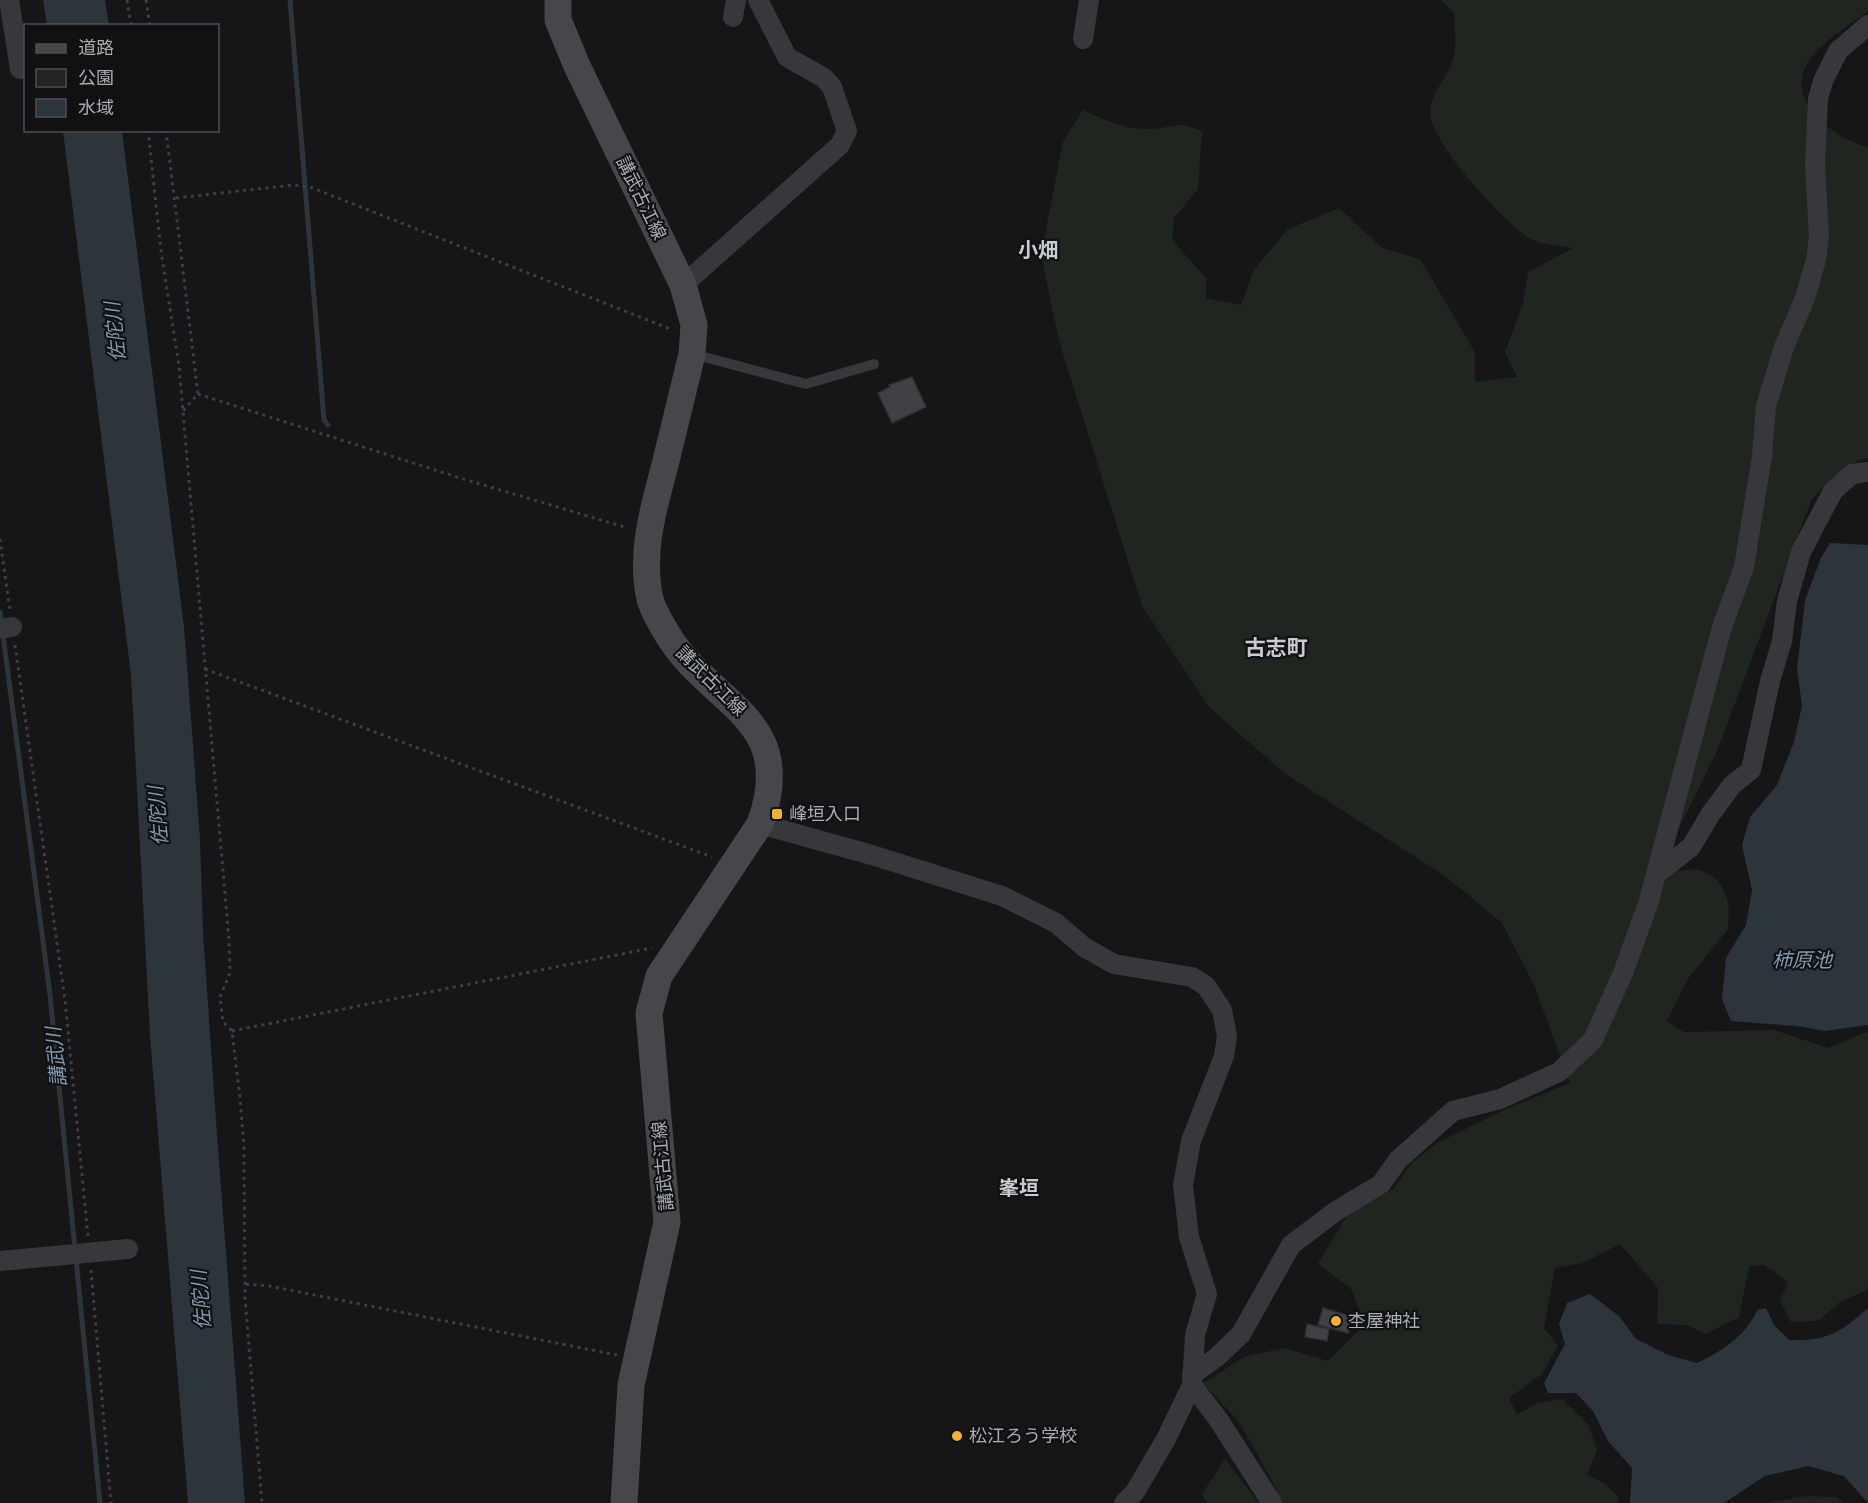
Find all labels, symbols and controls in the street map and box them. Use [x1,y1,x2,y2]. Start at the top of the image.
legend [24,24,219,132]
text: 道路 [78,36,114,58]
text: 公園 [78,66,114,88]
text: 水域 [78,96,114,118]
street label: 講武古江線 [612,152,672,243]
district label: 小畑 [1018,237,1058,261]
water label: 佐陀川 [99,299,129,363]
district label: 古志町 [1245,634,1308,659]
street label: 講武古江線 [672,641,751,720]
water label: 佐陀川 [142,783,172,847]
place label: 峰垣入口 [789,802,861,824]
marker: 峰垣入口 [770,807,784,821]
water label: 柿原池 [1772,947,1834,971]
water label: 講武川 [40,1024,70,1088]
street label: 講武古江線 [647,1120,677,1212]
district label: 峯垣 [999,1175,1039,1199]
water label: 佐陀川 [185,1267,215,1331]
place label: 杢屋神社 [1348,1309,1420,1331]
marker: 杢屋神社 [1329,1314,1343,1328]
place label: 松江ろう学校 [969,1424,1077,1446]
marker: 松江ろう学校 [950,1429,964,1443]

